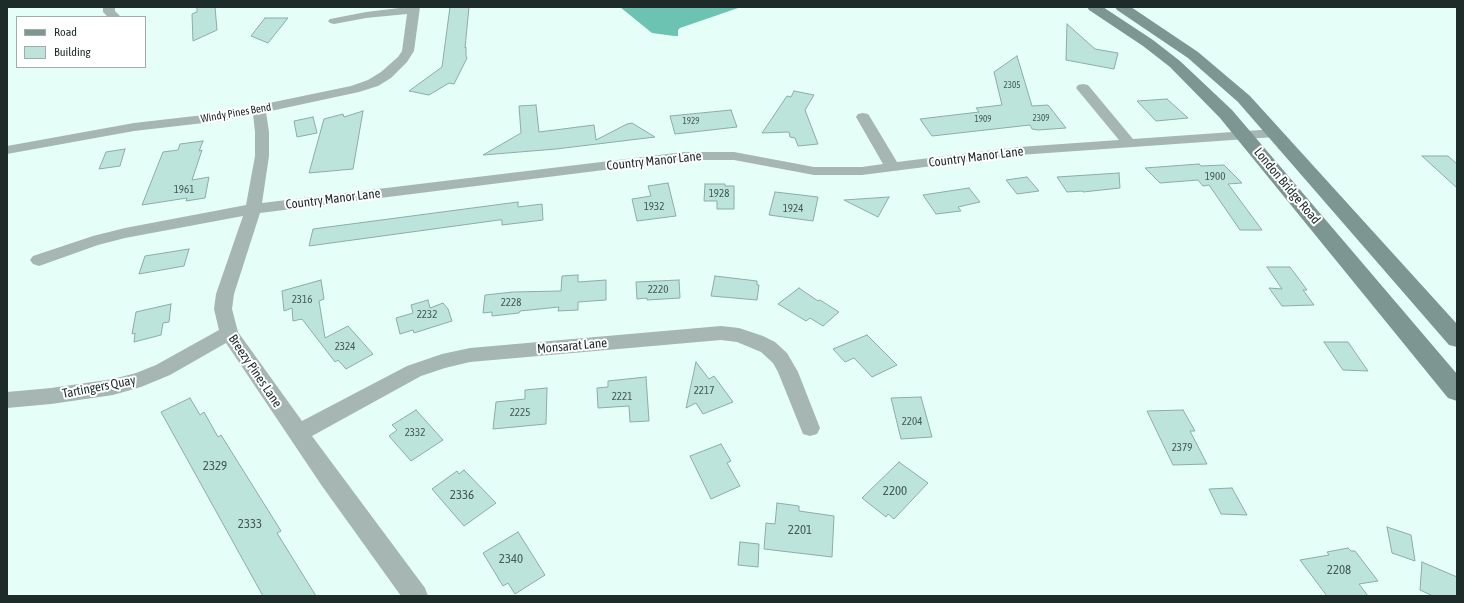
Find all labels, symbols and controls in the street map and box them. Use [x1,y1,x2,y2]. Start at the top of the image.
legend [16,16,146,68]
text: Road [54,25,77,39]
text: Building [54,45,91,59]
house number: 2305 [1004,80,1020,90]
street label: Windy Pines Bend [200,100,272,126]
house number: 2309 [1033,113,1049,123]
house number: 1909 [975,114,991,124]
house number: 1929 [683,116,699,126]
street label: Country Manor Lane [928,143,1024,171]
street label: London Bridge Road [1251,145,1323,227]
street label: Country Manor Lane [606,148,702,174]
house number: 1900 [1205,170,1225,184]
house number: 1961 [174,183,194,197]
street label: Country Manor Lane [285,185,381,213]
house number: 1928 [709,187,729,201]
house number: 1932 [644,200,664,214]
house number: 1924 [783,202,803,216]
house number: 2220 [648,283,668,297]
house number: 2316 [292,293,312,307]
house number: 2228 [501,296,521,310]
house number: 2232 [417,308,437,322]
street label: Breezy Pines Lane [225,332,285,410]
street label: Monsarat Lane [536,335,608,357]
house number: 2324 [335,340,355,354]
street label: Tartingers Quay [61,372,137,402]
house number: 2217 [694,384,714,398]
house number: 2221 [612,390,632,404]
house number: 2225 [510,406,530,420]
house number: 2204 [902,415,922,429]
house number: 2332 [405,426,425,440]
house number: 2379 [1172,441,1192,455]
house number: 2329 [203,458,227,474]
house number: 2200 [883,483,907,499]
house number: 2336 [450,487,474,503]
house number: 2333 [238,516,262,532]
house number: 2201 [788,522,812,538]
house number: 2340 [499,551,523,567]
house number: 2208 [1327,562,1351,578]

